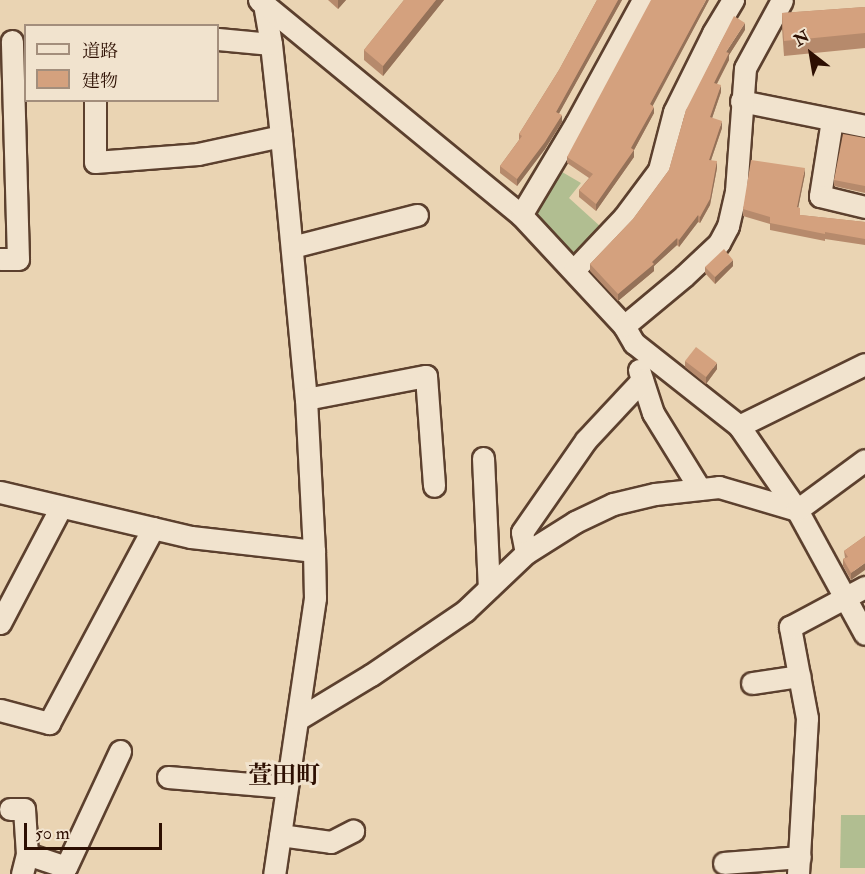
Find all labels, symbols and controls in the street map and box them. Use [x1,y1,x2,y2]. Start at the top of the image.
legend [24,24,219,102]
north arrow [781,24,841,84]
text: N [790,26,813,51]
text: 道路 [82,40,118,63]
text: 建物 [82,70,118,93]
district label: 萱田町 [248,762,320,790]
scale bar [27,811,165,849]
text: 50 m [35,822,70,845]

